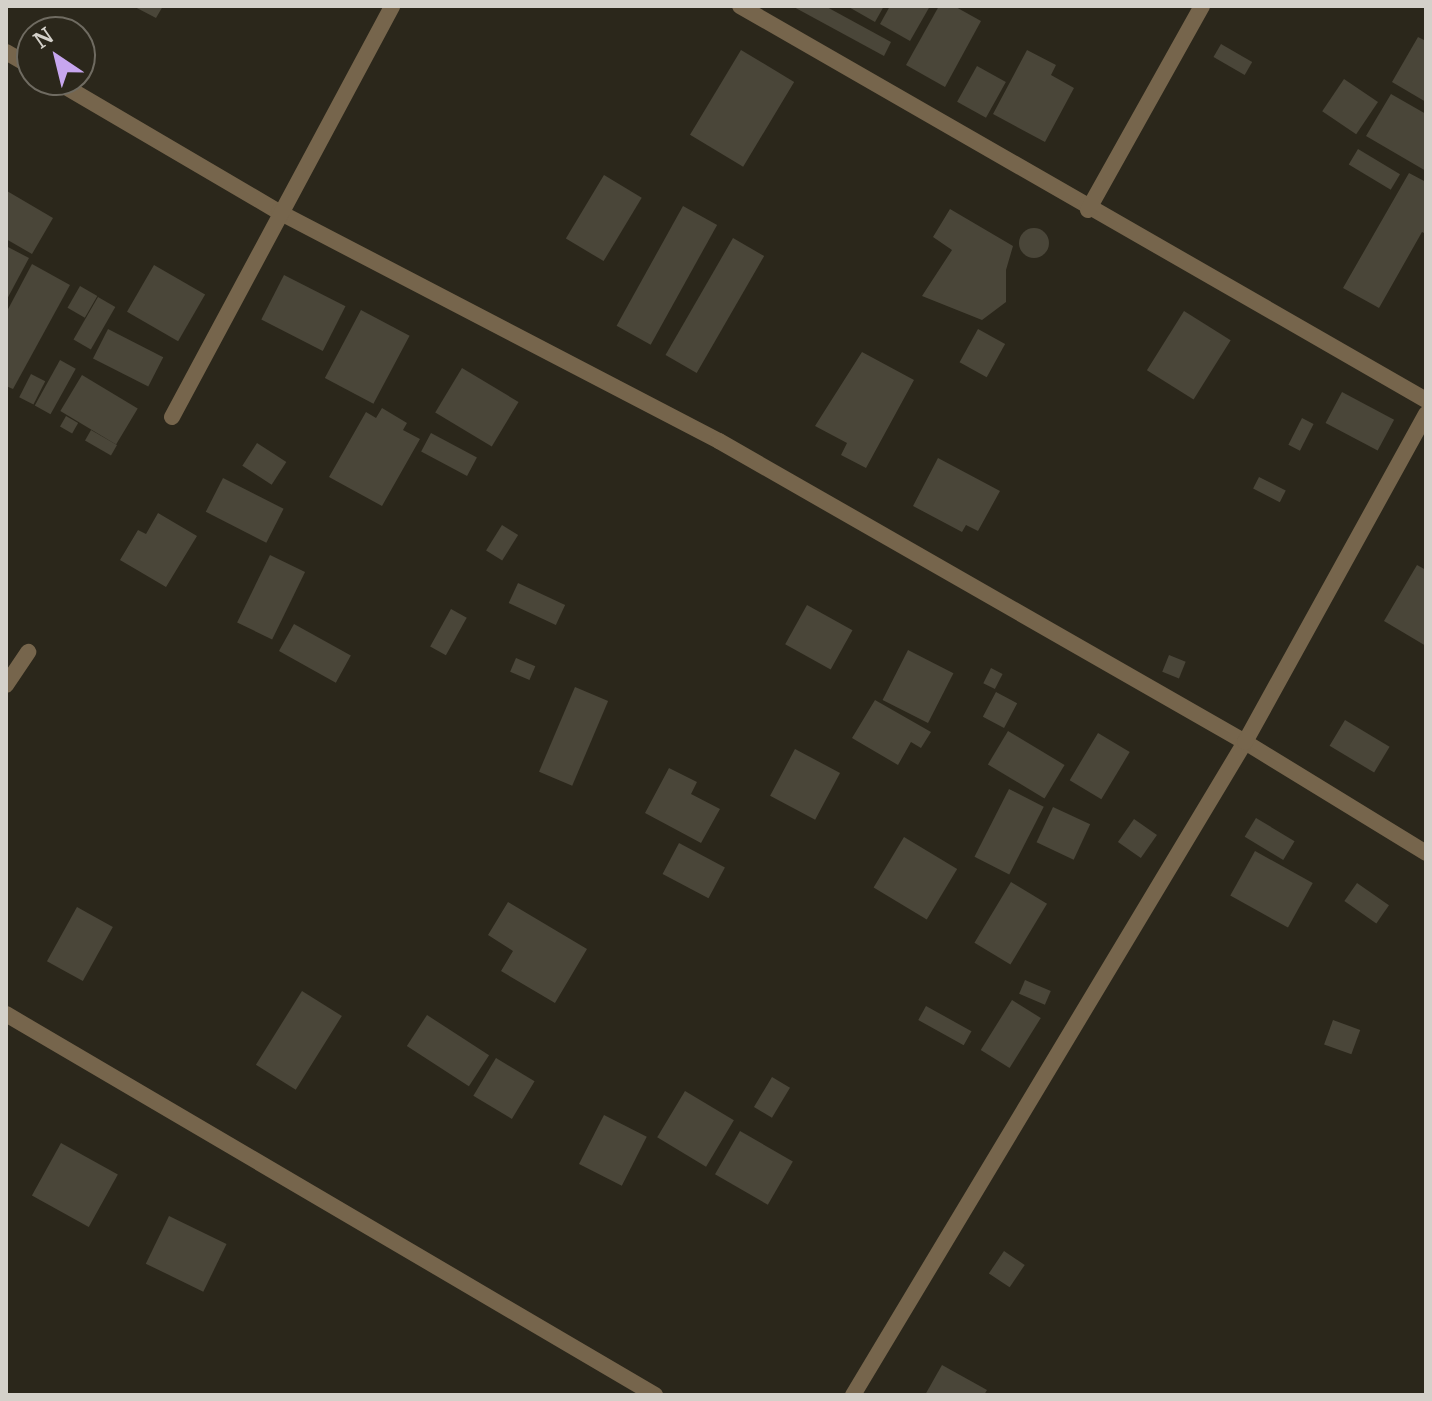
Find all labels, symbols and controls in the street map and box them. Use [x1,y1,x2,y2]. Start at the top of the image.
north arrow [16,16,96,96]
text: N [28,22,59,54]

